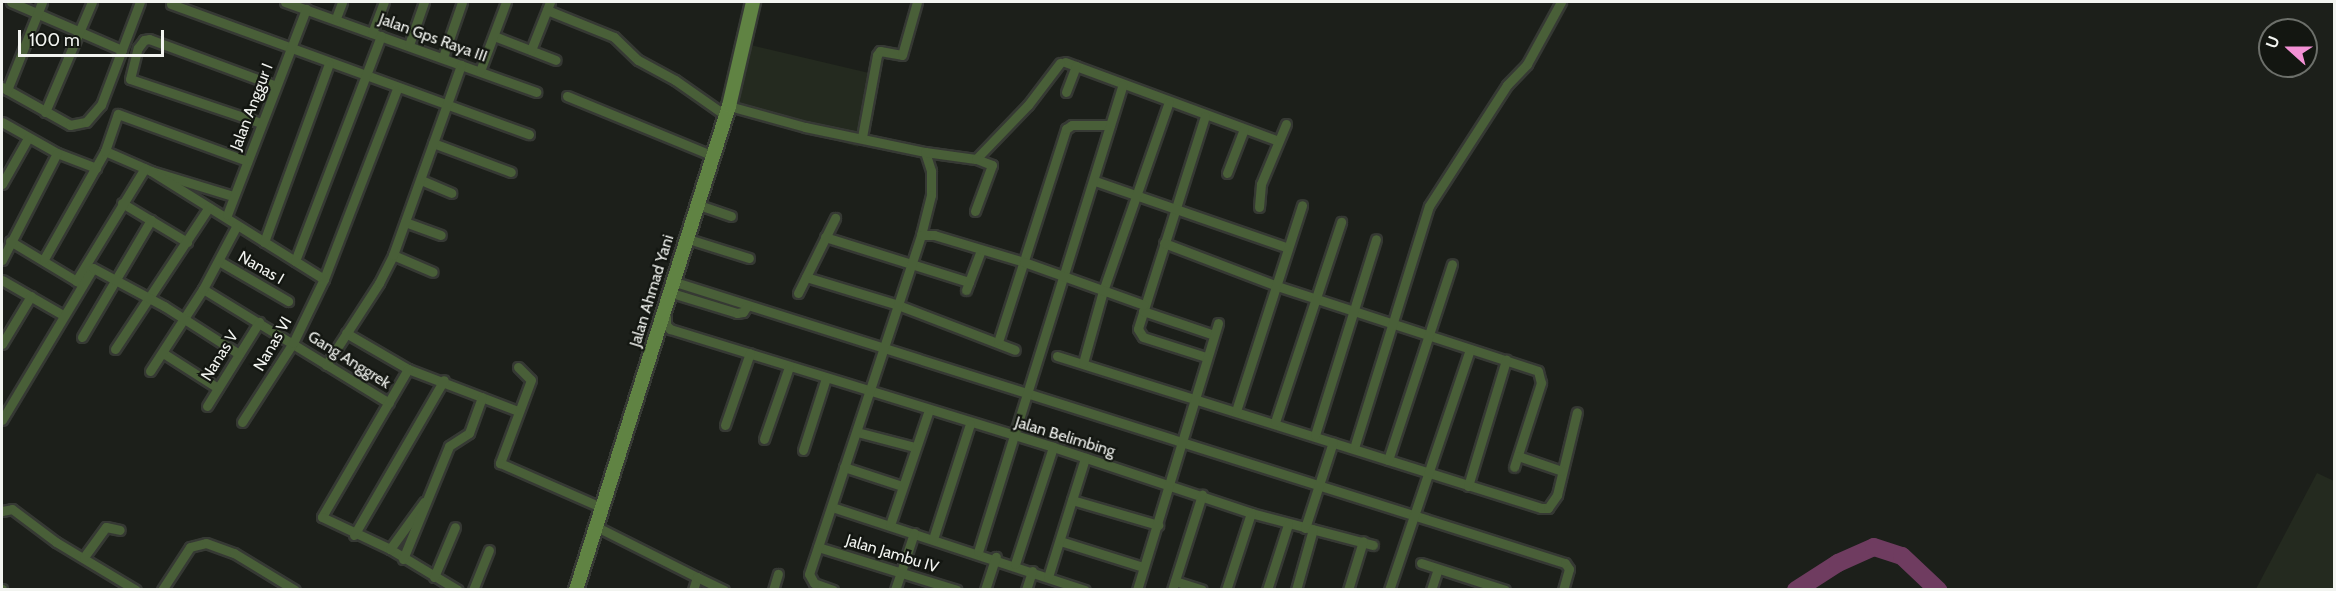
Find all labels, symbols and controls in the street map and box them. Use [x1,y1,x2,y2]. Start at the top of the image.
street label: Jalan Gps Raya III [376,10,490,66]
scale bar [21,18,166,56]
north arrow [2258,18,2318,78]
text: 100 m [29,29,80,51]
text: U [2262,33,2284,51]
street label: Jalan Anggur I [227,61,277,153]
street label: Jalan Ahmad Yani [626,233,678,349]
street label: Nanas I [235,247,287,289]
street label: Nanas VI [250,313,296,375]
street label: Nanas V [197,327,243,385]
street label: Gang Anggrek [304,327,394,393]
street label: Jalan Belimbing [1013,413,1117,461]
street label: Jalan Jambu IV [843,531,941,577]

